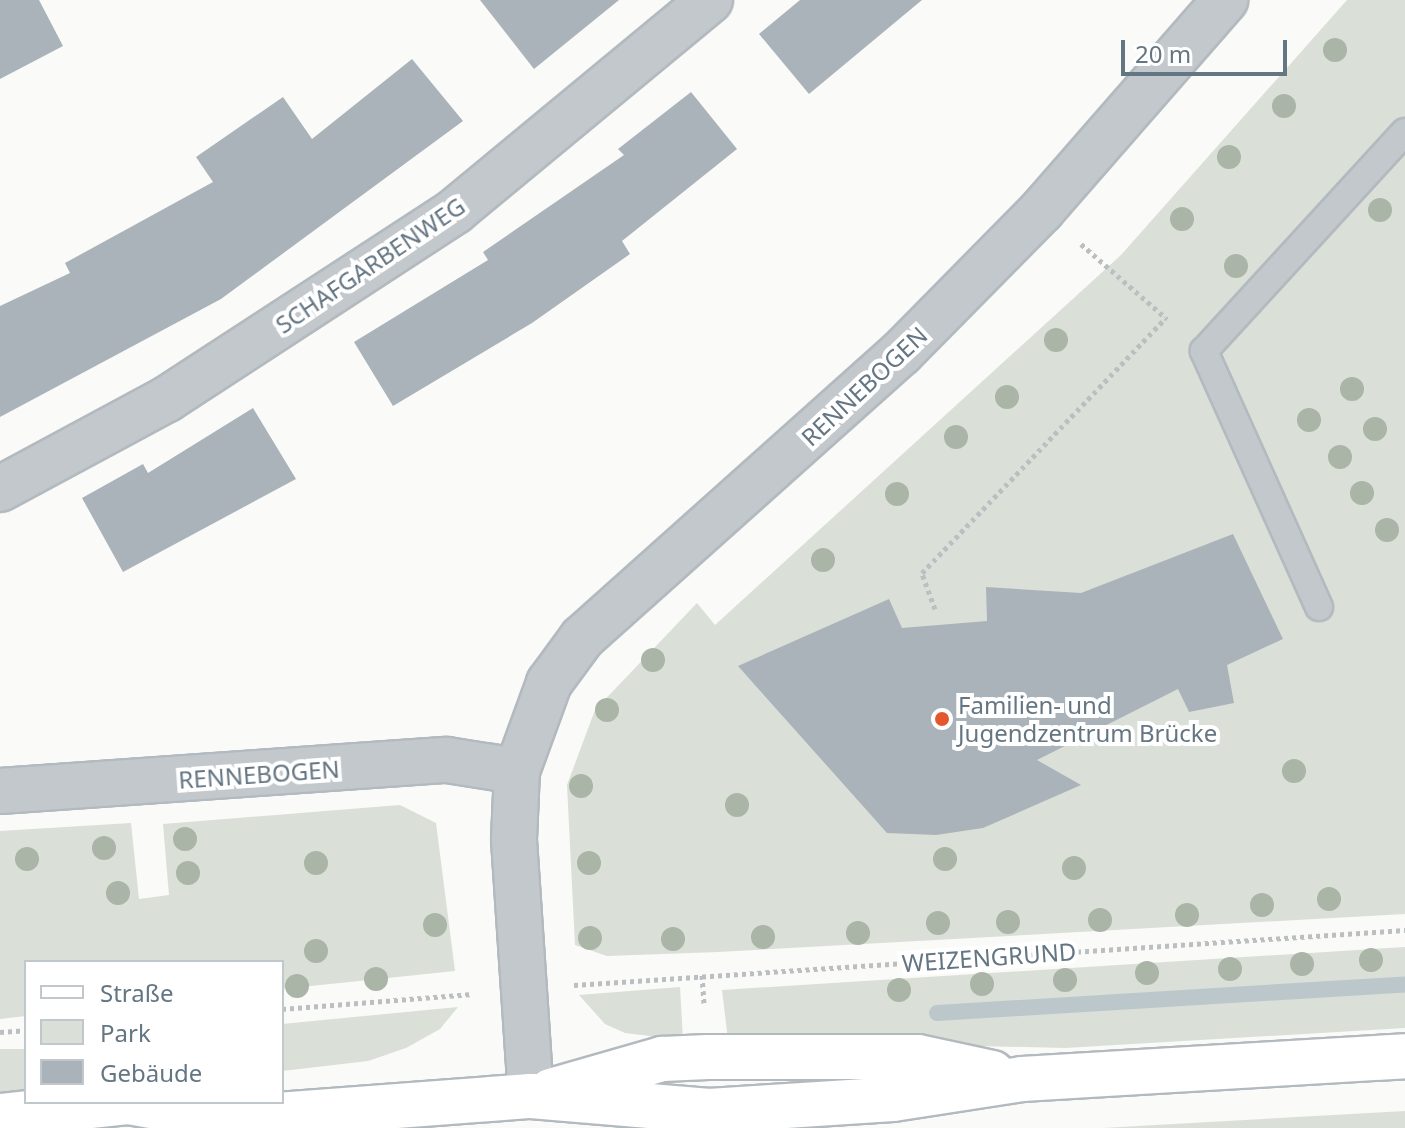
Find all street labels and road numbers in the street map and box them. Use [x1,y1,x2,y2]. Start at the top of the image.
street label: SCHAFGARBENWEG [270,191,470,339]
street label: RENNEBOGEN [795,320,933,452]
street label: RENNEBOGEN [177,754,341,794]
street label: WEIZENGRUND [901,937,1077,977]

